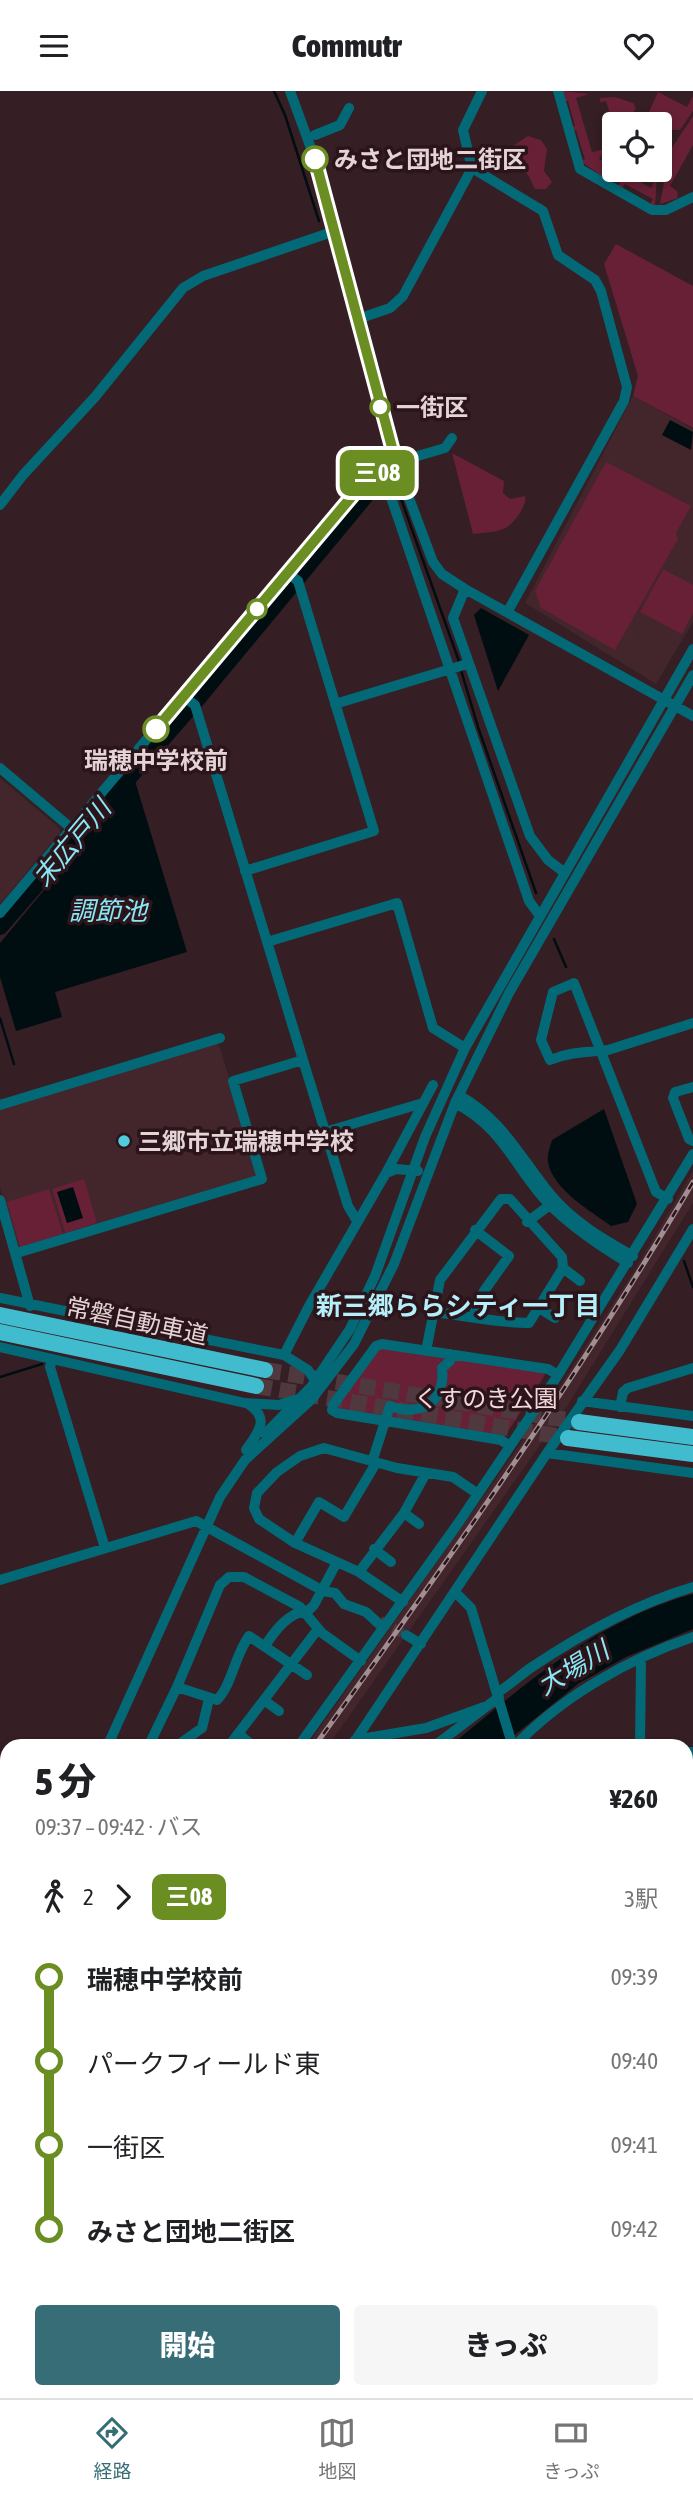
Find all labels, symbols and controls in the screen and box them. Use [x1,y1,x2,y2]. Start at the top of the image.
icon: menu [35,27,73,65]
text: Commutr [292,27,401,64]
icon: heart [620,27,658,65]
map controls [602,112,672,182]
button: locate [602,112,672,182]
marker: みさと団地二街区 [302,146,328,172]
place label: みさと団地二街区 [334,146,526,173]
place label: 一街区 [396,394,468,421]
marker: 一街区 [370,397,390,417]
line badge: 三08 [337,450,417,496]
text: 三08 [354,459,400,486]
unlabelled marker [247,599,267,619]
marker: 瑞穂中学校前 [143,716,169,742]
place label: 瑞穂中学校前 [84,747,228,774]
water label: 末広戸川 [27,791,119,892]
water label: 調節池 [69,896,150,926]
place label: 三郷市立瑞穂中学校 [138,1128,354,1155]
marker: 三郷市立瑞穂中学校 [116,1133,132,1149]
district label: 新三郷ららシティ一丁目 [316,1291,600,1321]
street label: 常磐自動車道 [64,1293,210,1349]
park label: くすのき公園 [414,1385,558,1412]
water label: 大場川 [532,1634,617,1701]
text: 5 分 [35,1760,96,1803]
text: ¥260 [610,1784,658,1814]
text: 09:37 – 09:42 · バス [35,1814,202,1840]
icon: walk [35,1878,73,1916]
icon: forward [104,1878,142,1916]
text: 三08 [166,1883,212,1910]
text: 2 [83,1884,94,1910]
text: 3駅 [624,1886,658,1912]
text: 09:39 [611,1964,658,1990]
text: 瑞穂中学校前 [87,1965,243,1995]
text: 09:40 [611,2048,658,2074]
text: パークフィールド東 [87,2049,320,2079]
text: 09:41 [611,2132,658,2158]
text: 一街区 [87,2133,165,2163]
text: 09:42 [611,2216,658,2242]
text: みさと団地二街区 [87,2217,295,2247]
button: 開始 [35,2305,340,2385]
button: きっぷ [354,2305,658,2385]
tab: 経路 [93,2414,131,2483]
tab: 地図 [318,2414,356,2483]
tab: きっぷ [543,2414,600,2483]

